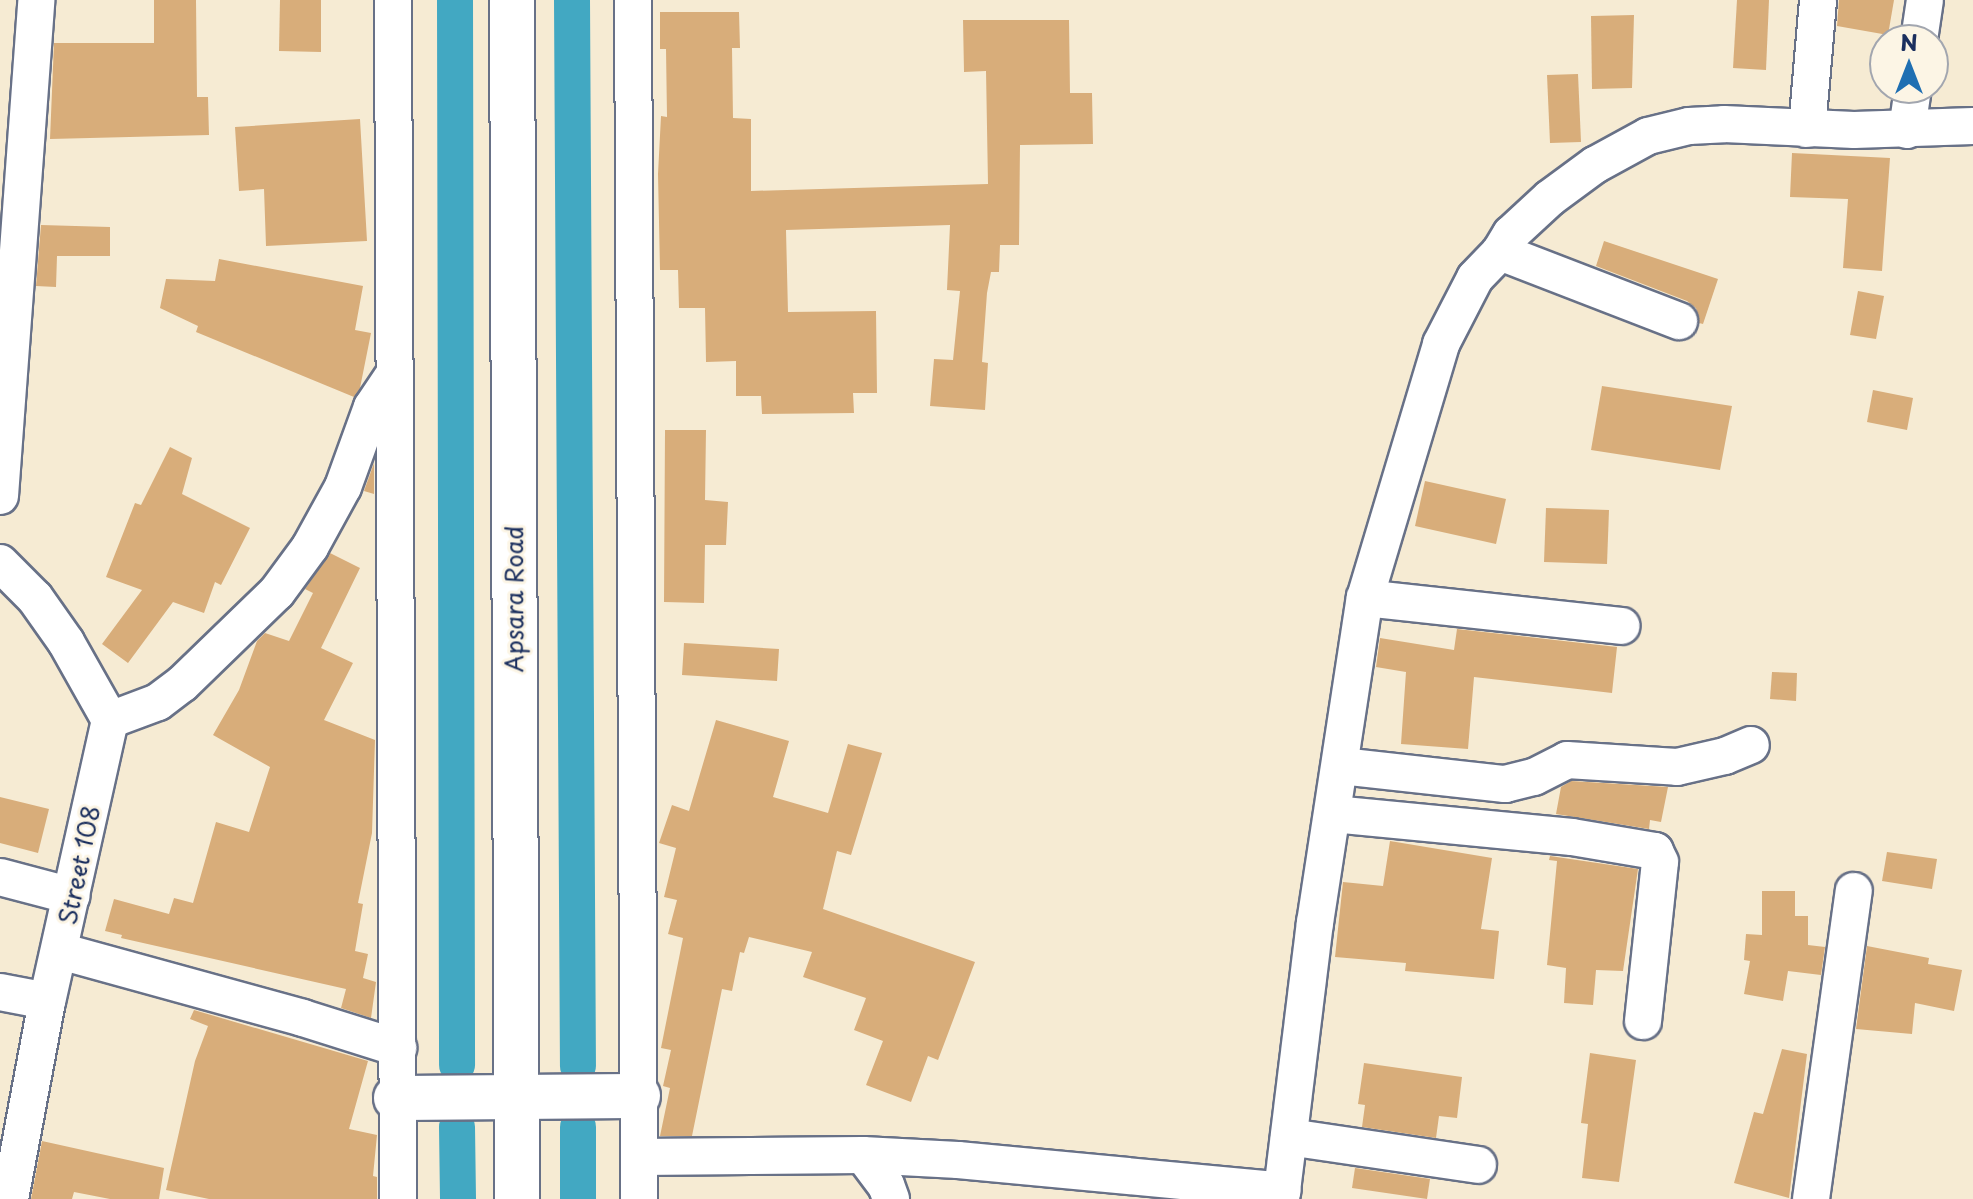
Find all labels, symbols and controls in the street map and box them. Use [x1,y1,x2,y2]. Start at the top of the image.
north arrow [1869,24,1949,104]
text: N [1900,25,1918,58]
street label: Apsara Road [500,525,528,673]
street label: Street 108 [52,802,106,928]

